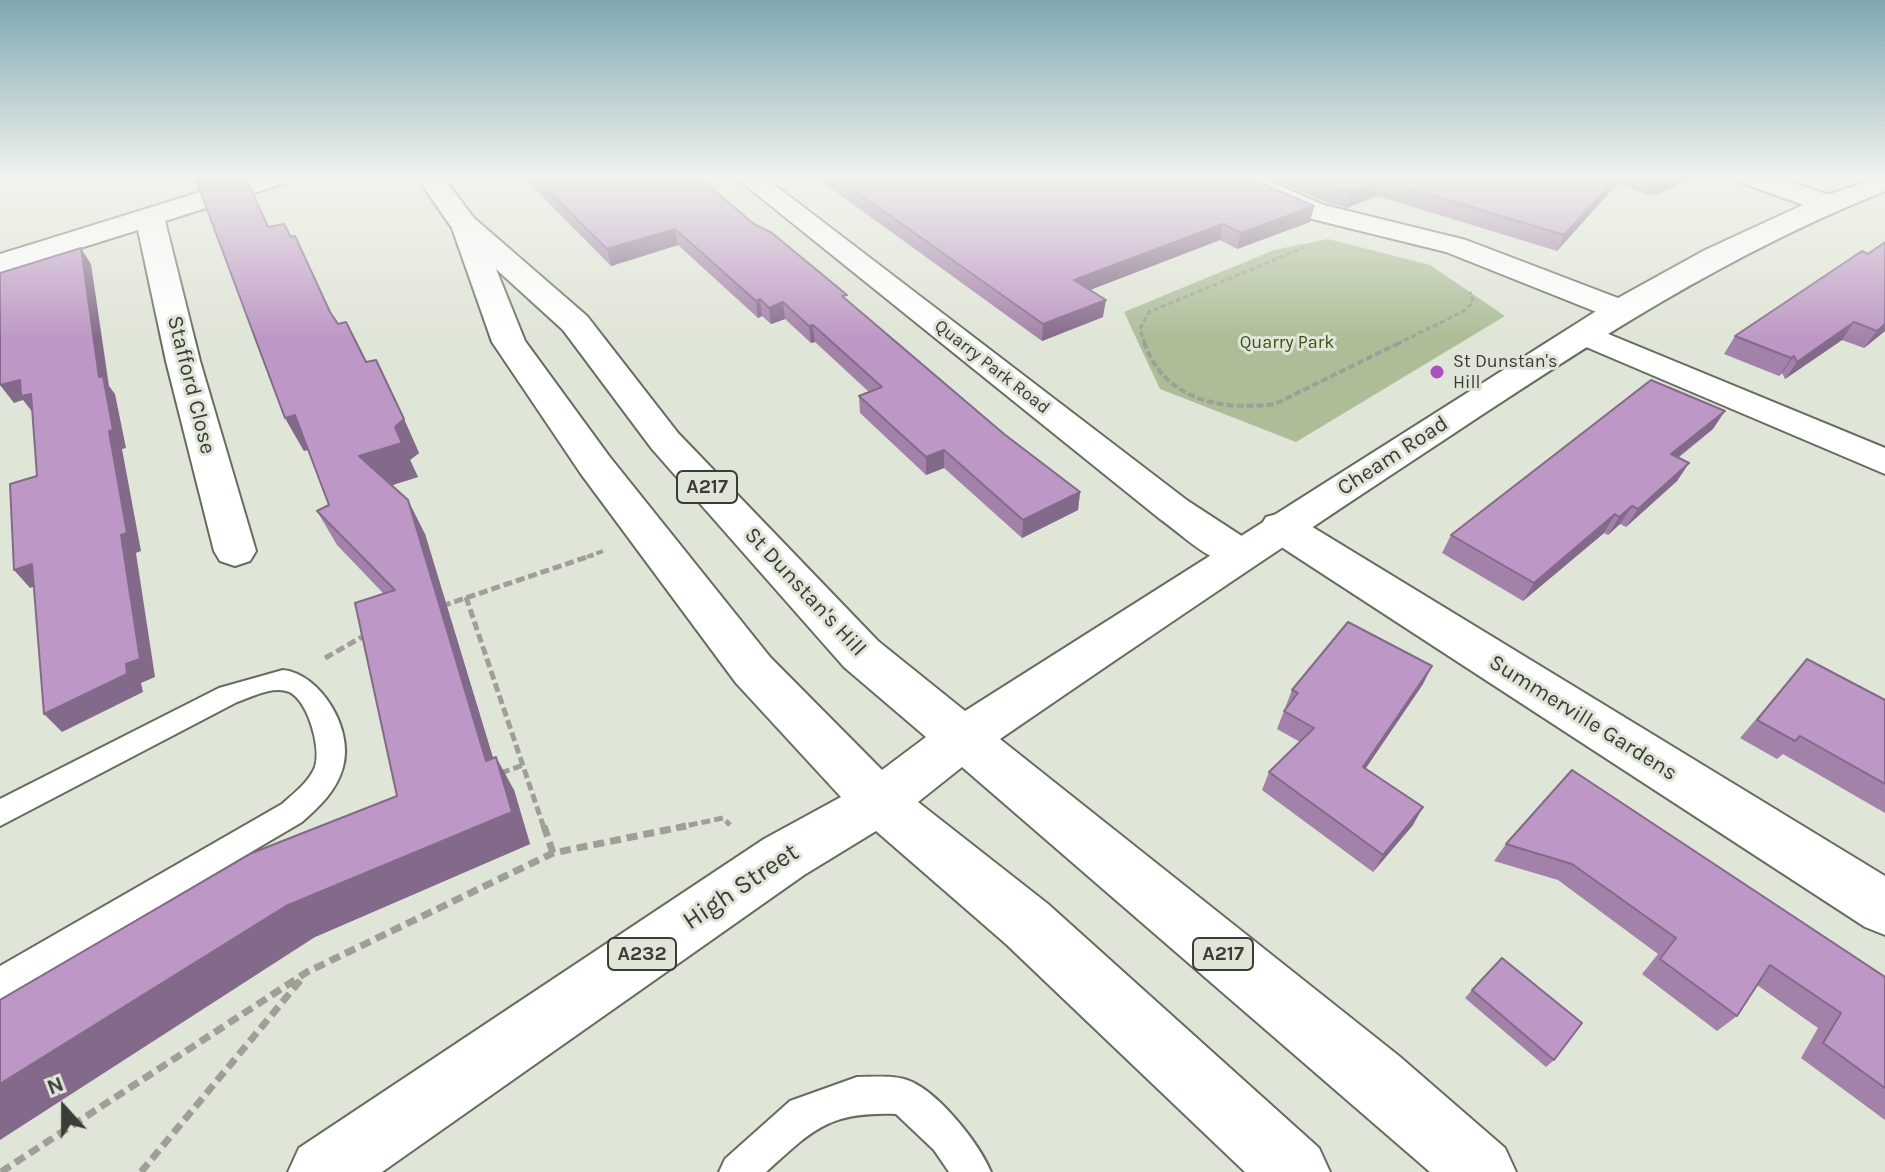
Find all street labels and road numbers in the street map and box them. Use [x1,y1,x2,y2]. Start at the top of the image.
street label: Stafford Close [161,313,221,457]
street label: Quarry Park Road [930,315,1054,419]
street label: Cheam Road [1333,410,1453,502]
road number: A217 [677,471,737,503]
street label: St Dunstan's Hill [739,522,871,662]
street label: Summerville Gardens [1484,649,1682,787]
street label: High Street [677,837,805,937]
road number: A232 [608,938,676,970]
road number: A217 [1193,938,1253,970]

